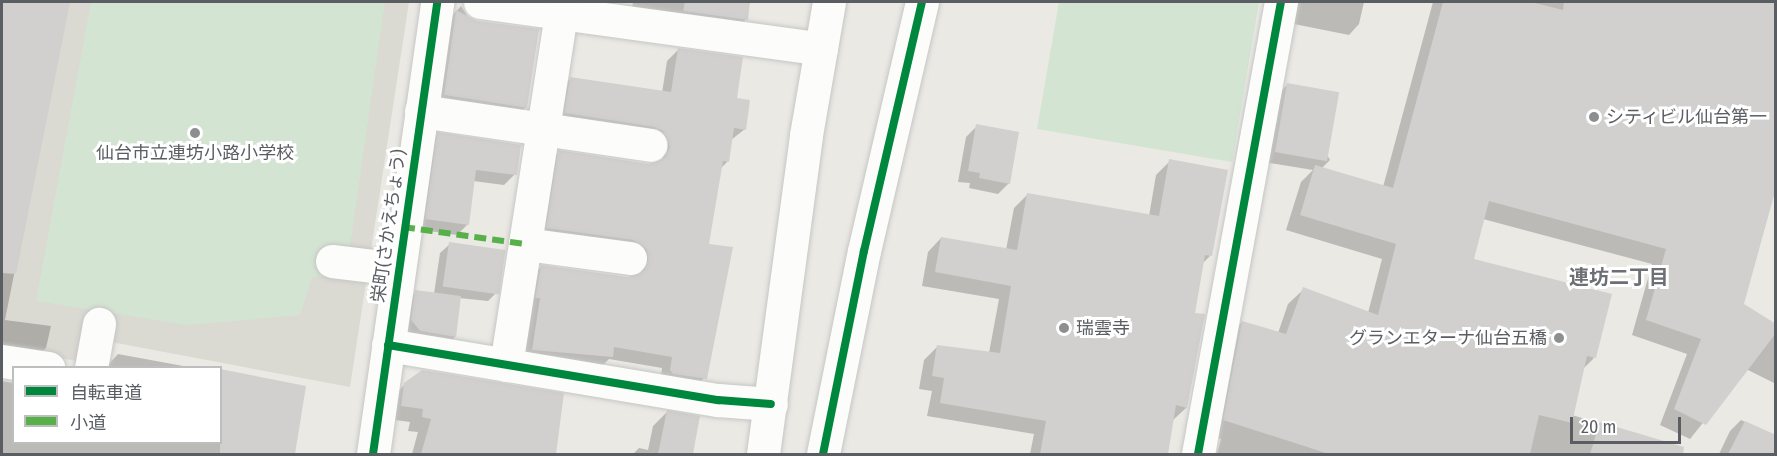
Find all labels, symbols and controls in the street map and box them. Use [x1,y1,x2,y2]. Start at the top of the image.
place label: シティビル仙台第一 [1606,106,1768,128]
marker: シティビル仙台第一 [1587,110,1601,124]
marker: 仙台市立連坊小路小学校 [188,126,202,140]
place label: 仙台市立連坊小路小学校 [96,142,294,164]
street label: 栄町(さかえちょう) [368,148,410,304]
district label: 連坊二丁目 [1569,265,1669,289]
place label: 瑞雲寺 [1076,317,1130,339]
marker: 瑞雲寺 [1057,321,1071,335]
place label: グランエターナ仙台五橋 [1349,327,1547,349]
marker: グランエターナ仙台五橋 [1552,331,1566,345]
legend [12,366,222,444]
text: 自転車道 [70,382,142,404]
scale bar [1573,405,1684,443]
text: 小道 [70,412,106,434]
text: 20 m [1581,416,1616,438]

